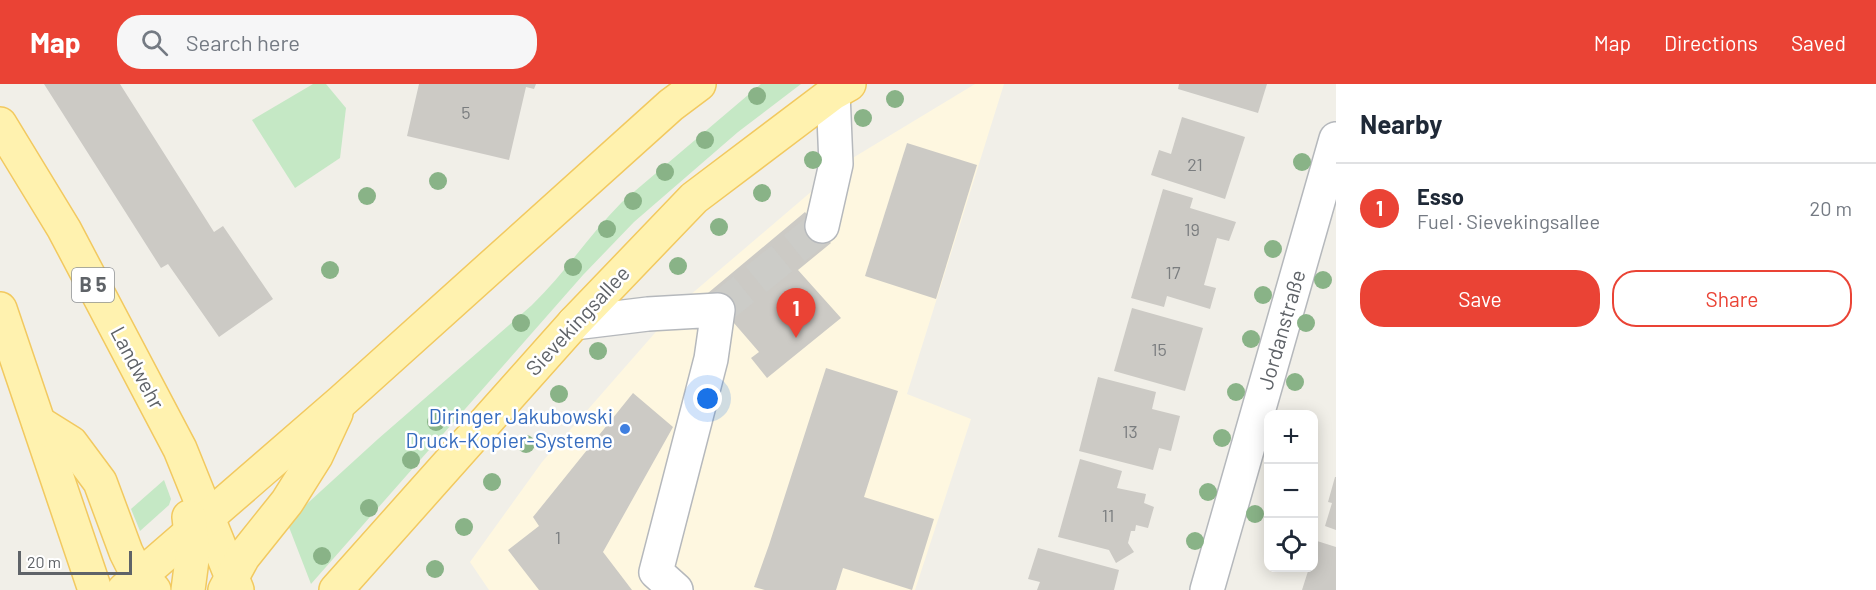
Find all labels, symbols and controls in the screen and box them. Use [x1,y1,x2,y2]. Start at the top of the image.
search box [117,15,537,69]
text: Map [30,25,81,59]
icon: search [138,26,171,59]
text: Search here [186,29,300,55]
text: Map [1594,30,1631,55]
text: Directions [1664,30,1758,55]
text: Saved [1791,30,1846,55]
house number: 5 [461,101,471,123]
text: Nearby [1360,108,1442,139]
house number: 21 [1187,153,1203,175]
text: Esso [1417,183,1464,209]
text: 1 [1376,196,1383,220]
text: 20 m [1809,196,1852,220]
text: Fuel · Sievekingsallee [1417,209,1600,233]
house number: 19 [1184,218,1200,240]
street label: Sievekingsallee [520,260,634,380]
house number: 17 [1166,261,1181,283]
street label: Jordanstraße [1252,267,1310,392]
road number: B 5 [72,268,114,302]
button: Save [1360,270,1600,327]
button: Share [1612,270,1852,327]
pin: 1 [776,288,816,338]
street label: Landwehr [106,322,171,413]
house number: 15 [1151,338,1167,360]
your location [693,384,722,413]
place label: Diringer Jakubowski Druck-Kopier-Systeme [406,403,613,452]
map controls [1264,410,1318,572]
button: + [1264,410,1318,464]
house number: 13 [1122,420,1138,442]
marker: Diringer Jakubowski Druck-Kopier-Systeme [618,422,632,436]
button: − [1264,464,1318,518]
house number: 11 [1102,504,1114,526]
button: locate [1264,518,1318,572]
house number: 1 [555,526,561,548]
scale bar [18,548,132,576]
text: 20 m [27,552,61,571]

